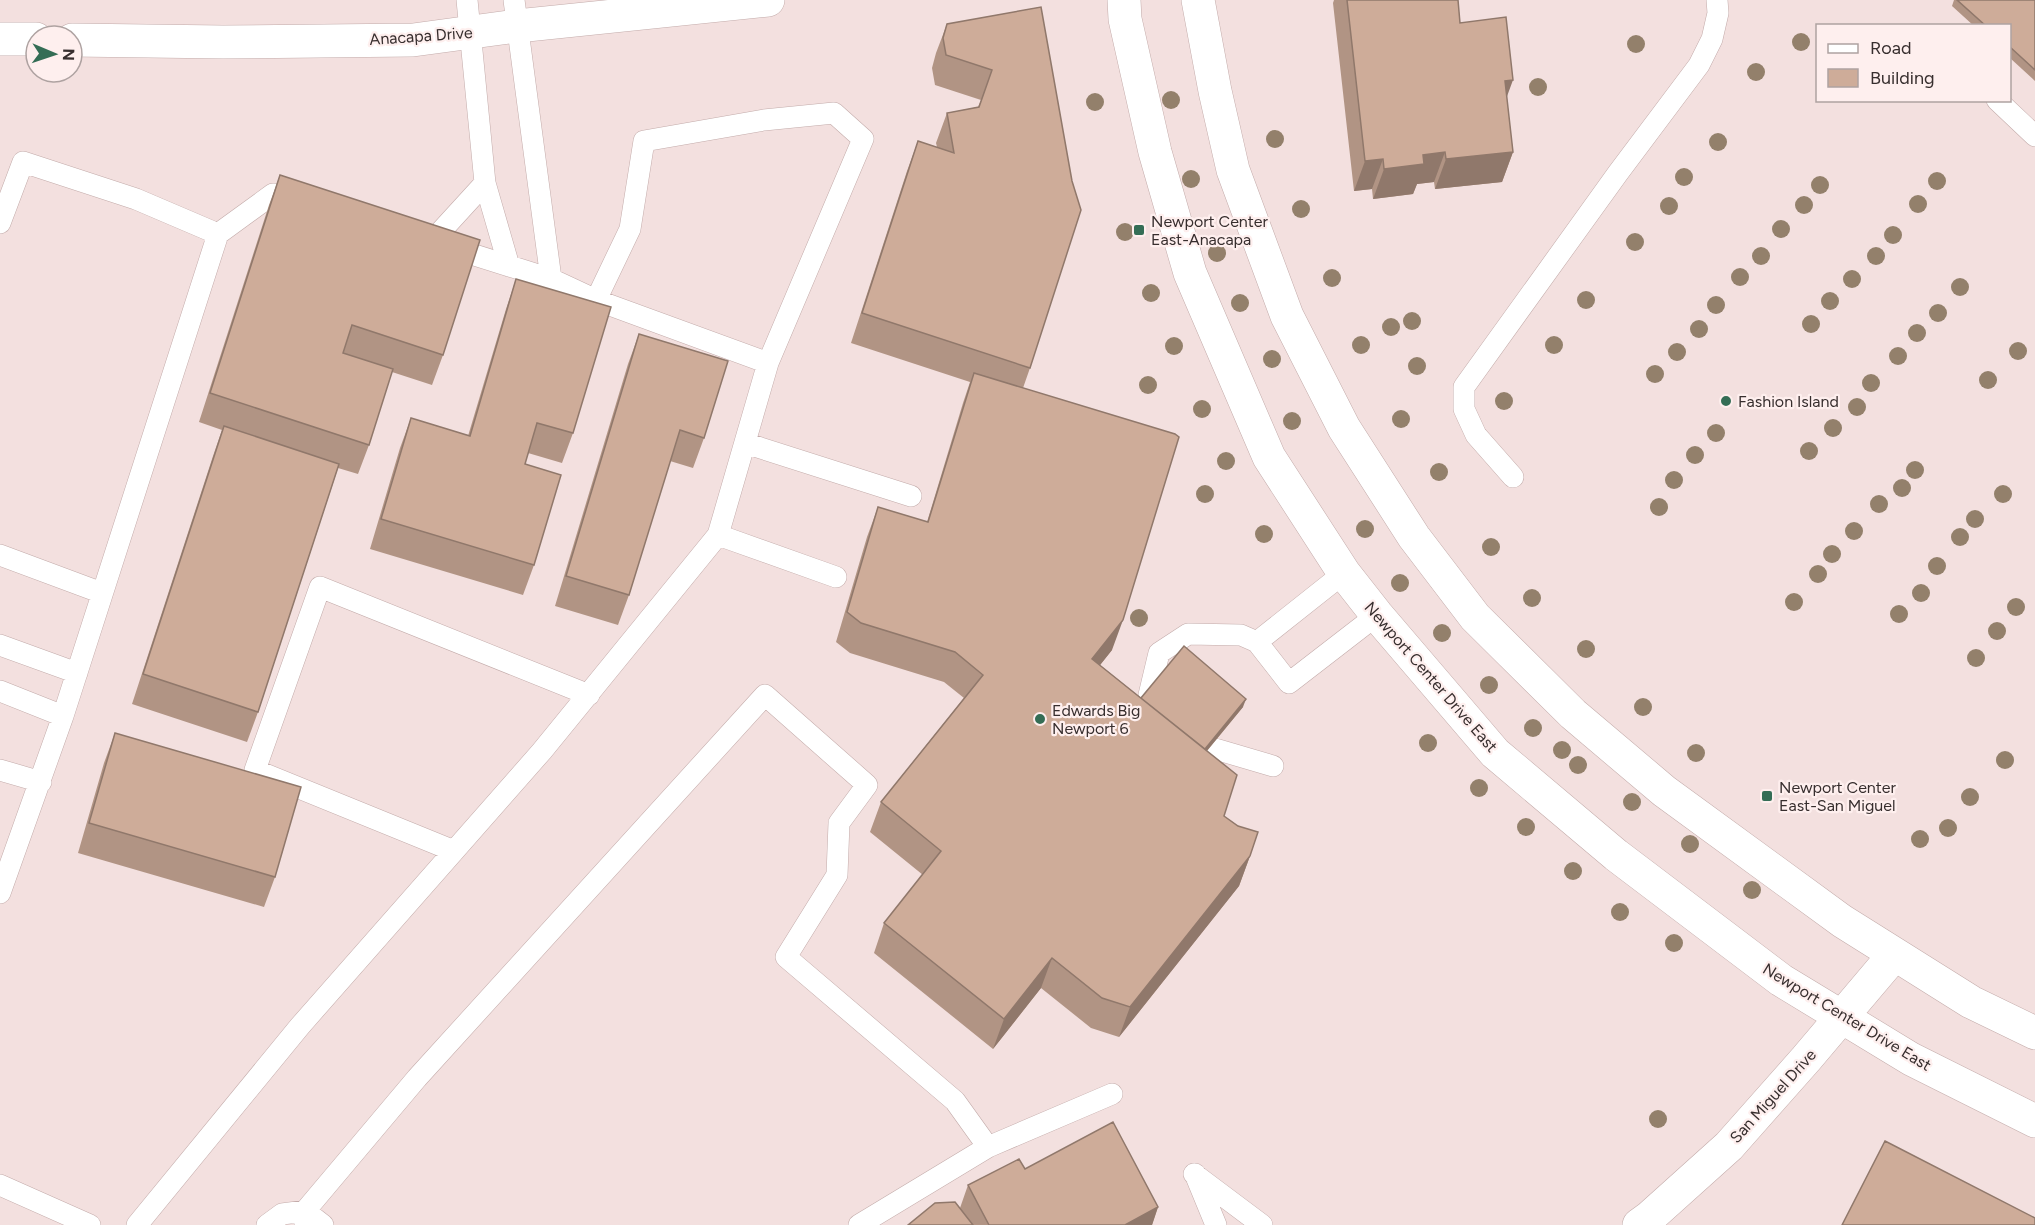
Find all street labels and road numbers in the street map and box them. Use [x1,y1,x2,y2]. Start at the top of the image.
street label: Anacapa Drive [369,23,473,49]
street label: Newport Center Drive East [1361,598,1501,756]
street label: Newport Center Drive East [1759,959,1935,1075]
street label: San Miguel Drive [1726,1045,1820,1147]

